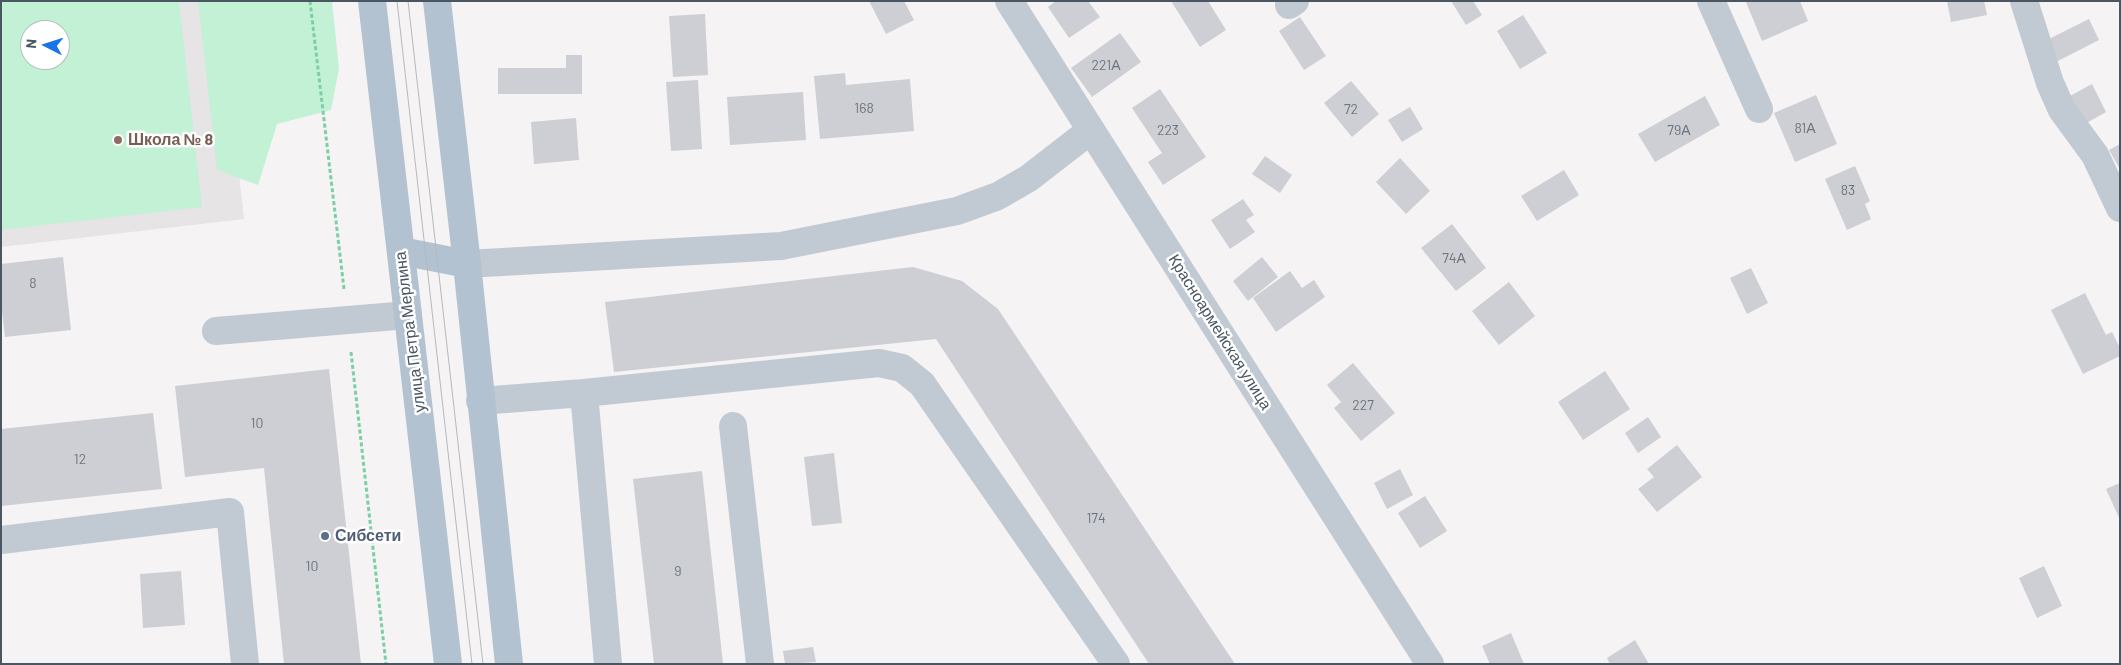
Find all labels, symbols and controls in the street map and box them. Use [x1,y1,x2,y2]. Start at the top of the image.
north arrow [20,20,70,70]
text: N [22,38,39,49]
house number: 221А [1091,57,1121,73]
house number: 168 [854,100,874,116]
house number: 72 [1344,101,1358,117]
house number: 81А [1794,120,1816,136]
house number: 223 [1157,122,1179,138]
house number: 79А [1667,122,1691,138]
place label: Школа № 8 [128,130,213,150]
marker: Школа № 8 [112,134,124,146]
house number: 83 [1841,182,1855,198]
street label: улица Петра Мерлина [391,250,429,414]
house number: 74А [1442,250,1466,266]
street label: Красноармейская улица [1164,251,1276,413]
house number: 8 [29,275,37,291]
house number: 227 [1352,397,1374,413]
house number: 10 [251,415,263,431]
house number: 12 [74,451,86,467]
house number: 174 [1086,510,1106,526]
place label: Сибсети [335,526,401,546]
marker: Сибсети [319,530,331,542]
house number: 10 [306,558,318,574]
house number: 9 [674,563,682,579]

